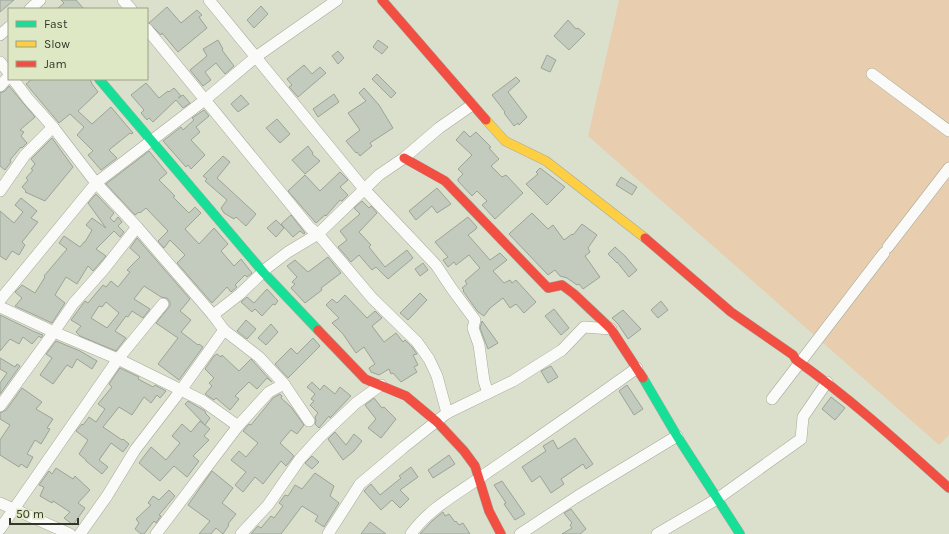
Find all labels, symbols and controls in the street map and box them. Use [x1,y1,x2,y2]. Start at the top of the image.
legend [8,8,148,80]
text: Fast [44,17,68,31]
text: Slow [44,37,70,51]
text: Jam [44,57,67,71]
scale bar [10,500,78,526]
text: 50 m [16,507,44,521]

